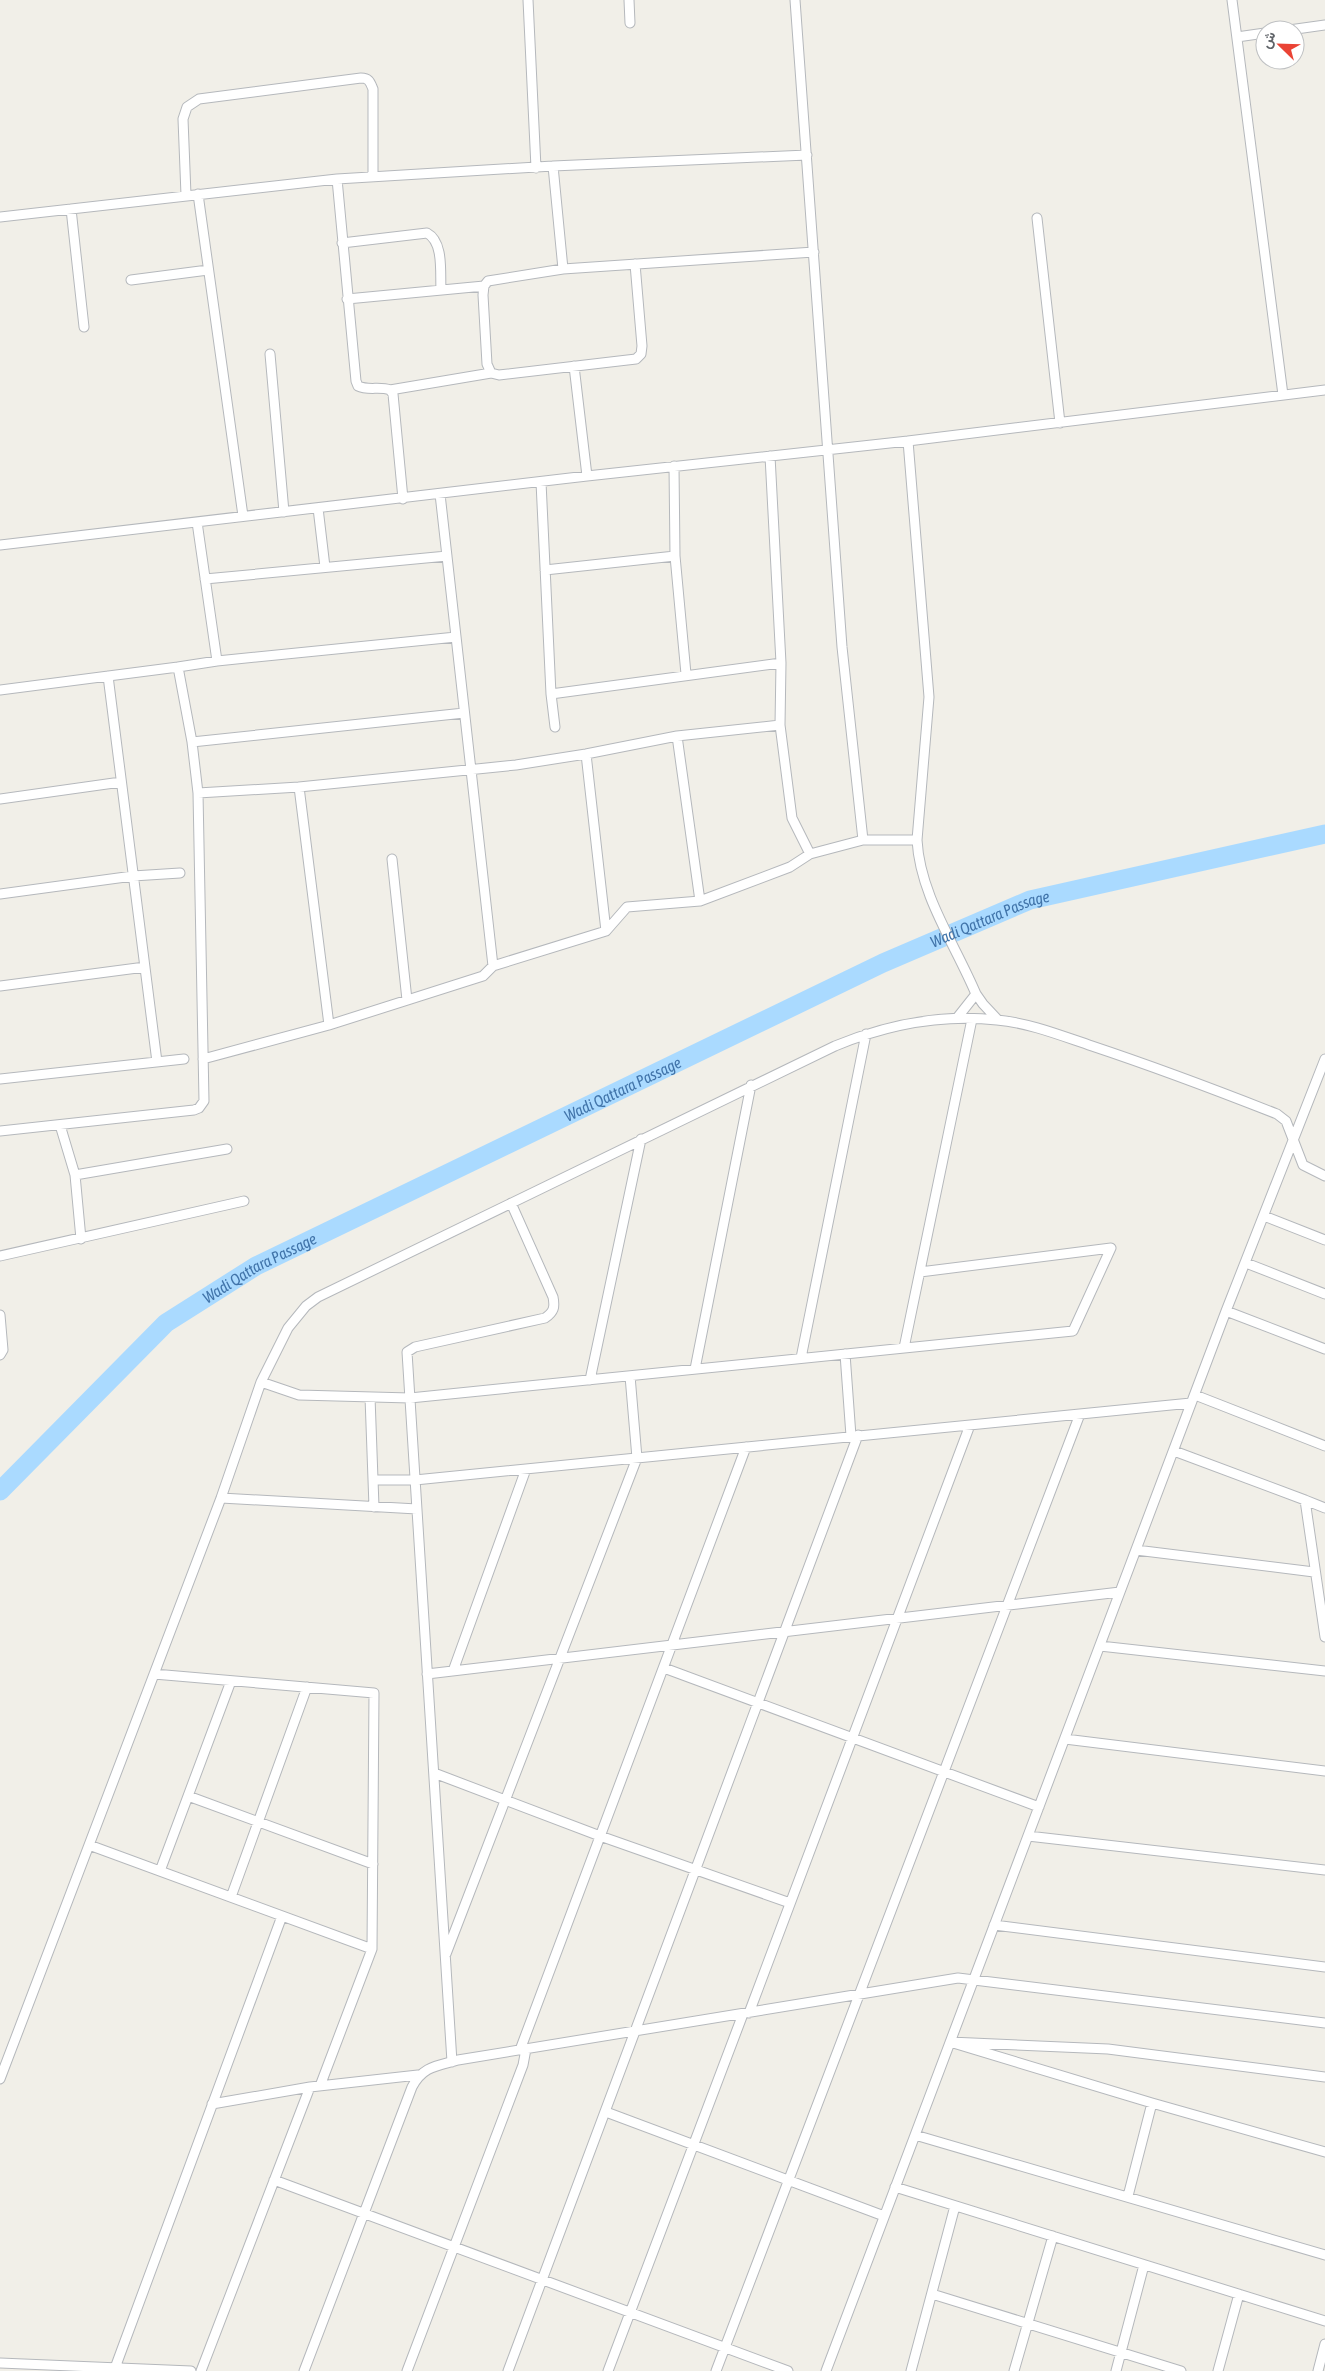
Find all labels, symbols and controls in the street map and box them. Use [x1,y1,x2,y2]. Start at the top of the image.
north arrow [1255,20,1305,70]
text: ش [1257,29,1280,51]
water label: Wadi Qattara Passage [927,887,1051,951]
water label: Wadi Qattara Passage [561,1053,684,1125]
water label: Wadi Qattara Passage [199,1229,319,1307]

